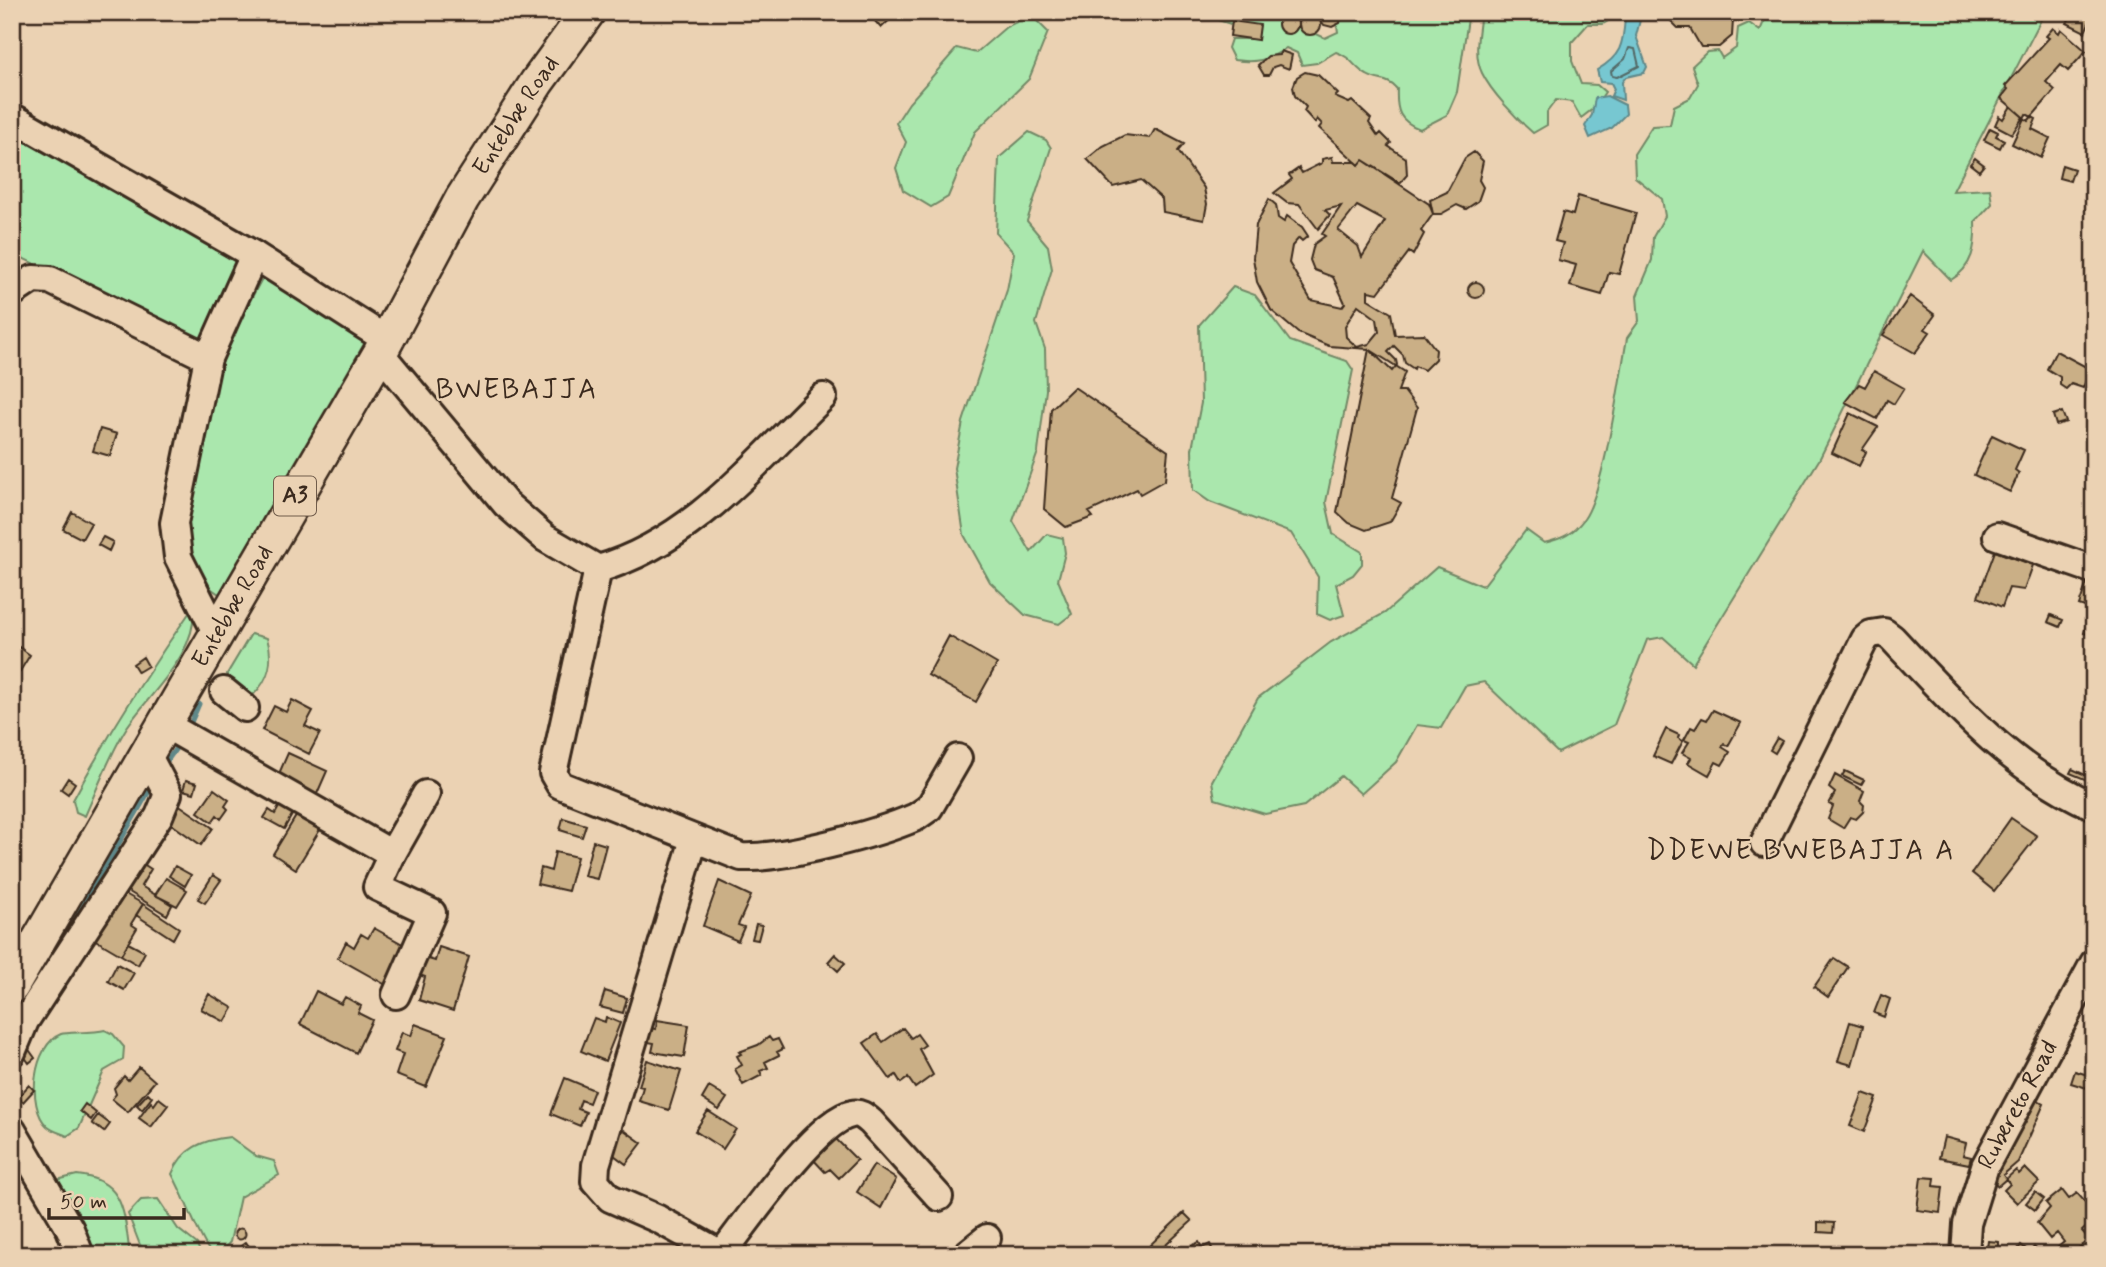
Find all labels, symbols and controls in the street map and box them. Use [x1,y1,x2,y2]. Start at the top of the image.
street label: Entebbe Road [466,50,566,181]
district label: BWEBAJJA [436,372,598,409]
road number: A3 [274,476,316,516]
street label: Entebbe Road [185,540,280,673]
district label: DDEWE BWEBAJJA A [1646,833,1956,870]
street label: Rubereto Road [1971,1035,2065,1175]
scale bar [49,1176,184,1220]
text: 50 m [60,1188,107,1216]

